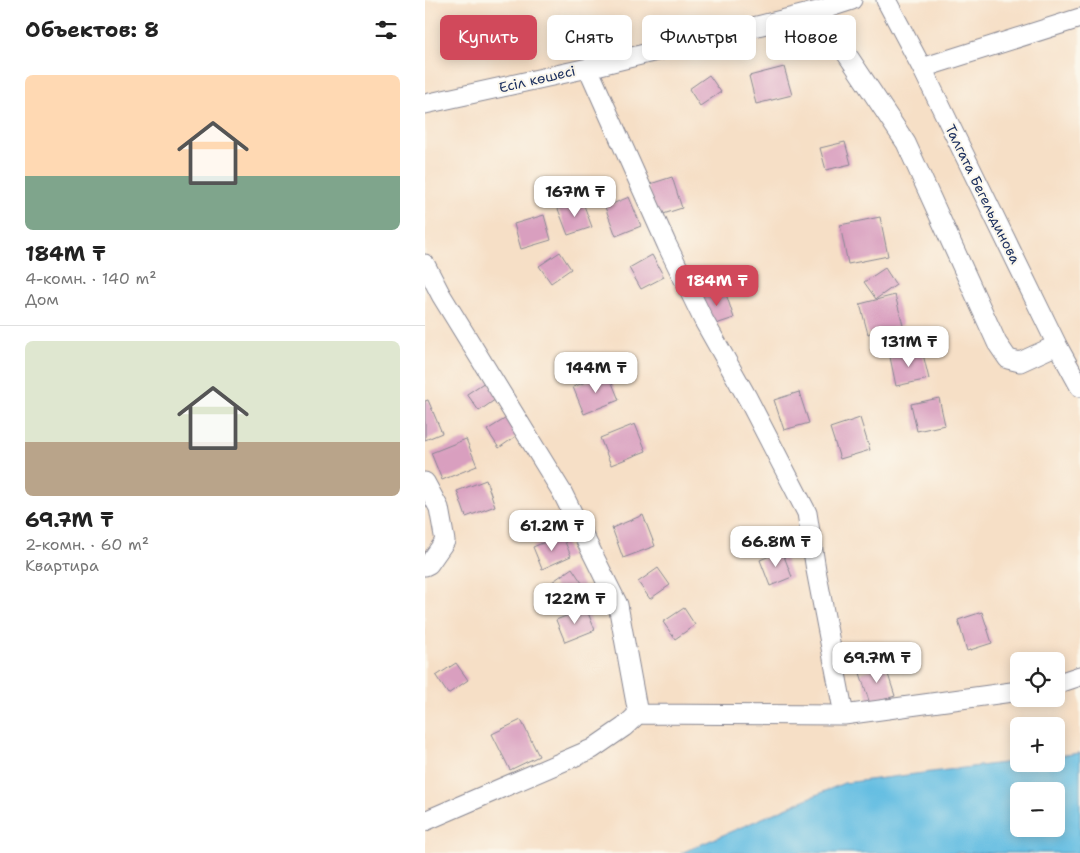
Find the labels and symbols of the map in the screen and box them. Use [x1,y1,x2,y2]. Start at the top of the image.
street label: Есіл көшесі [497,61,577,97]
street label: Талгата Бегельдинова [941,121,1025,267]
pin: 167M ₸ [534,176,616,218]
pin: 184M ₸ [676,264,758,307]
pin: 131M ₸ [868,326,950,368]
pin: 144M ₸ [555,352,637,394]
pin: 61.2M ₸ [506,510,598,552]
pin: 66.8M ₸ [730,526,822,568]
pin: 122M ₸ [534,582,616,625]
pin: 69.7M ₸ [831,642,923,684]

